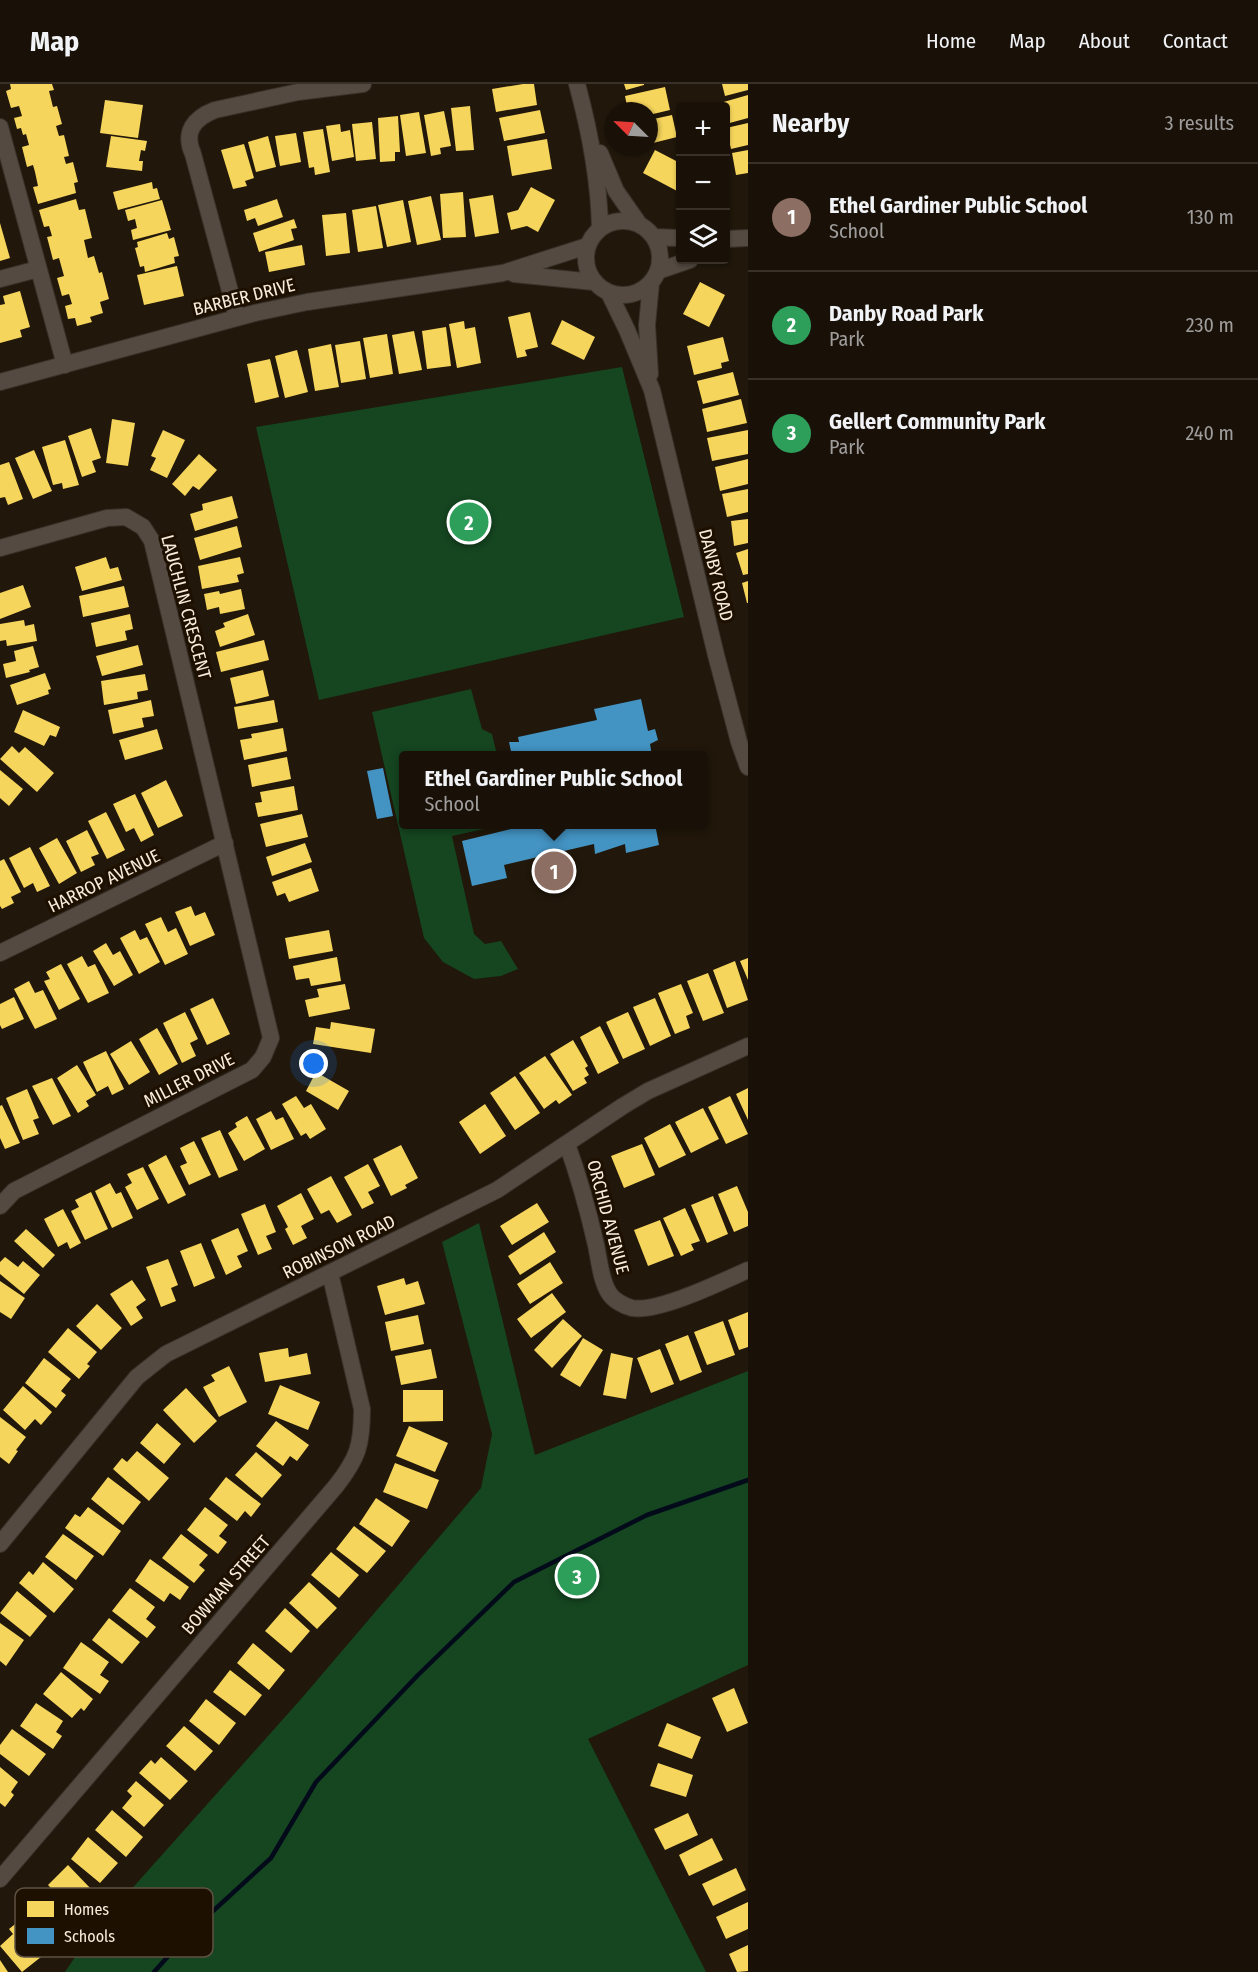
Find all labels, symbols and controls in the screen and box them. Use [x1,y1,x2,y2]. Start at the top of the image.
text: Map [30,25,79,58]
text: Home [926,28,976,54]
text: Map [1009,28,1046,54]
text: About [1079,28,1130,54]
text: Contact [1163,28,1228,54]
north arrow [604,102,658,156]
map controls [676,102,730,264]
button: + [676,102,730,156]
text: Nearby [772,108,849,139]
text: 3 results [1165,111,1234,135]
button: − [676,156,730,210]
text: Ethel Gardiner Public School [829,192,1087,219]
text: 1 [787,205,796,229]
text: 130 m [1187,205,1234,229]
button: layers [676,210,730,264]
text: School [829,219,884,243]
street label: BARBER DRIVE [191,274,297,320]
text: Danby Road Park [829,300,983,327]
text: 2 [787,313,796,337]
text: 230 m [1186,313,1234,337]
text: Park [829,327,865,351]
text: Gellert Community Park [829,408,1045,435]
text: 3 [787,421,796,445]
text: 240 m [1185,421,1234,445]
text: Park [829,435,865,459]
pin: 2 [450,500,488,544]
street label: DANBY ROAD [694,527,738,623]
street label: LAUCHLIN CRESCENT [156,532,216,682]
popup [399,751,708,829]
text: Ethel Gardiner Public School [424,765,683,792]
text: School [424,792,480,816]
street label: HARROP AVENUE [45,844,163,918]
pin: 1 [534,848,574,894]
street label: MILLER DRIVE [140,1048,238,1112]
your location [299,1049,328,1078]
street label: ORCHID AVENUE [582,1158,634,1276]
street label: ROBINSON ROAD [279,1210,399,1284]
street label: BOWMAN STREET [177,1531,275,1639]
pin: 3 [558,1554,596,1598]
legend [15,1888,213,1957]
text: Homes [64,1900,109,1919]
text: Schools [64,1927,115,1946]

